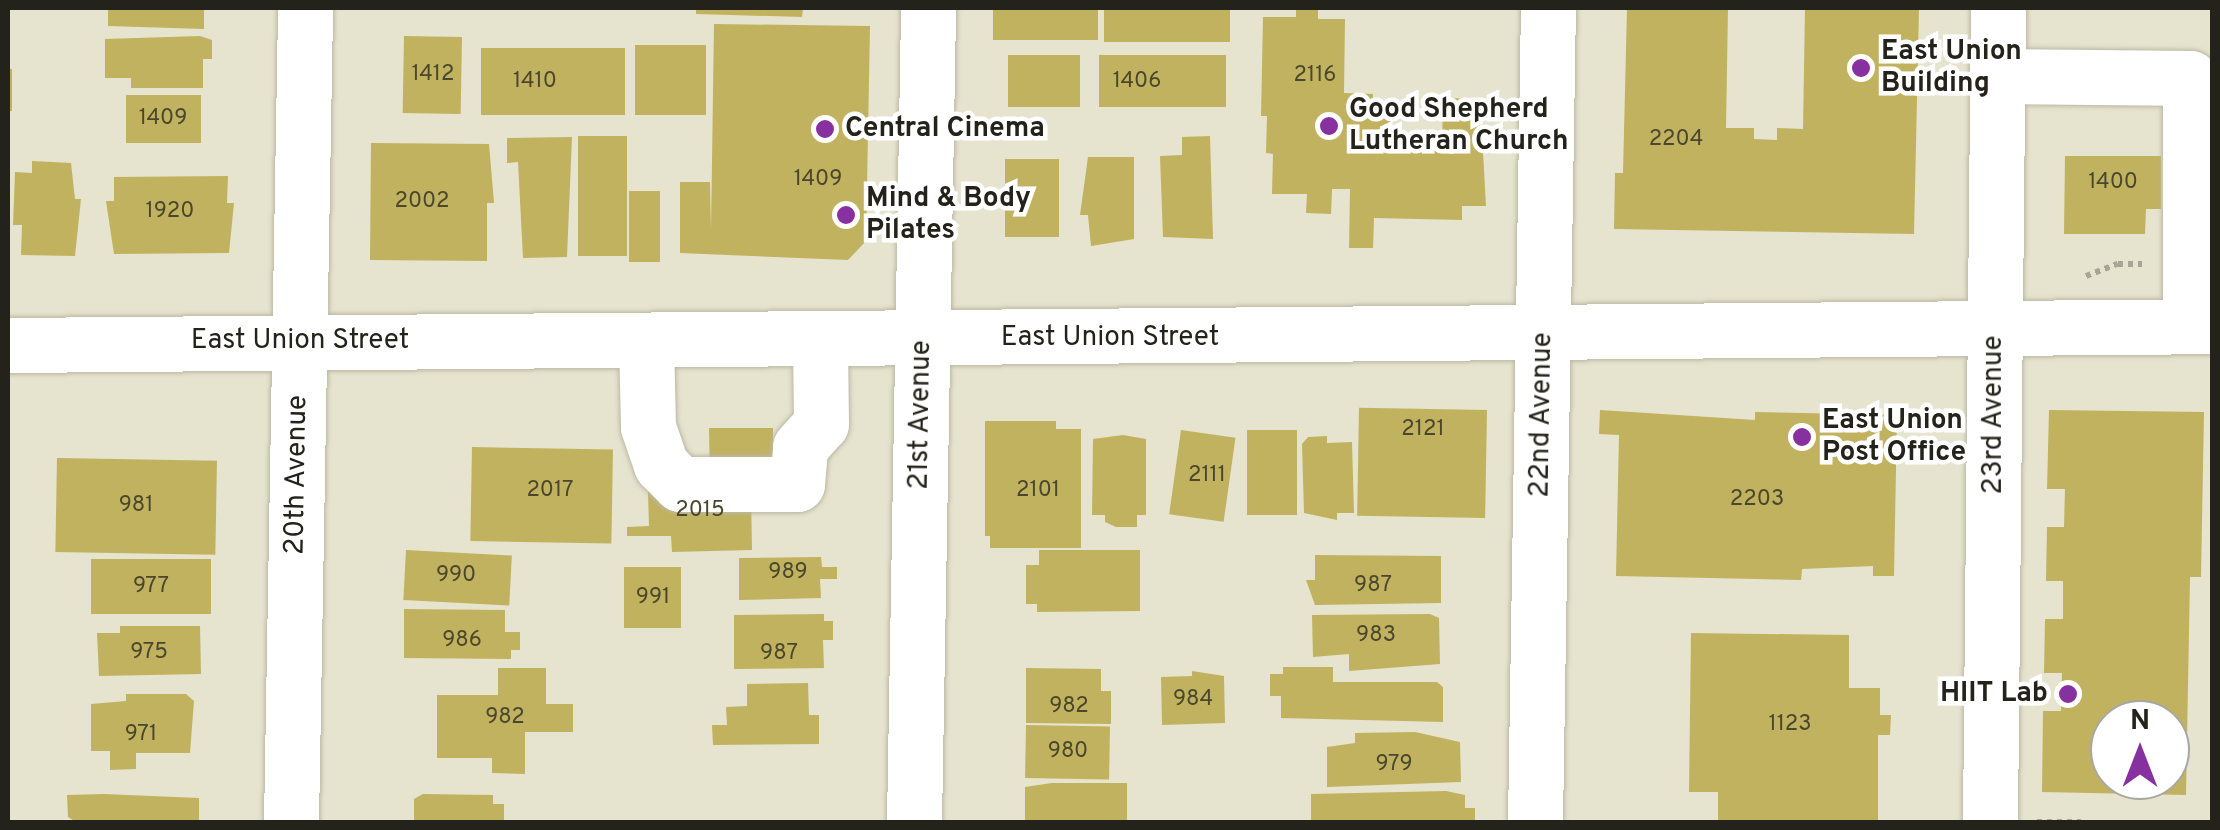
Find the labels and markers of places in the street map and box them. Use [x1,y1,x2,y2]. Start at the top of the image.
place label: East Union Building [1881,35,2022,101]
marker: East Union Building [1850,57,1872,79]
place label: Good Shepherd Lutheran Church [1349,93,1569,159]
place label: Central Cinema [845,112,1045,146]
marker: Good Shepherd Lutheran Church [1318,115,1340,137]
marker: Central Cinema [814,118,836,140]
place label: Mind & Body Pilates [866,182,1031,248]
marker: Mind & Body Pilates [835,204,857,226]
place label: East Union Post Office [1822,404,1966,470]
marker: East Union Post Office [1791,426,1813,448]
place label: HIIT Lab [1940,677,2048,711]
marker: HIIT Lab [2057,683,2079,705]

